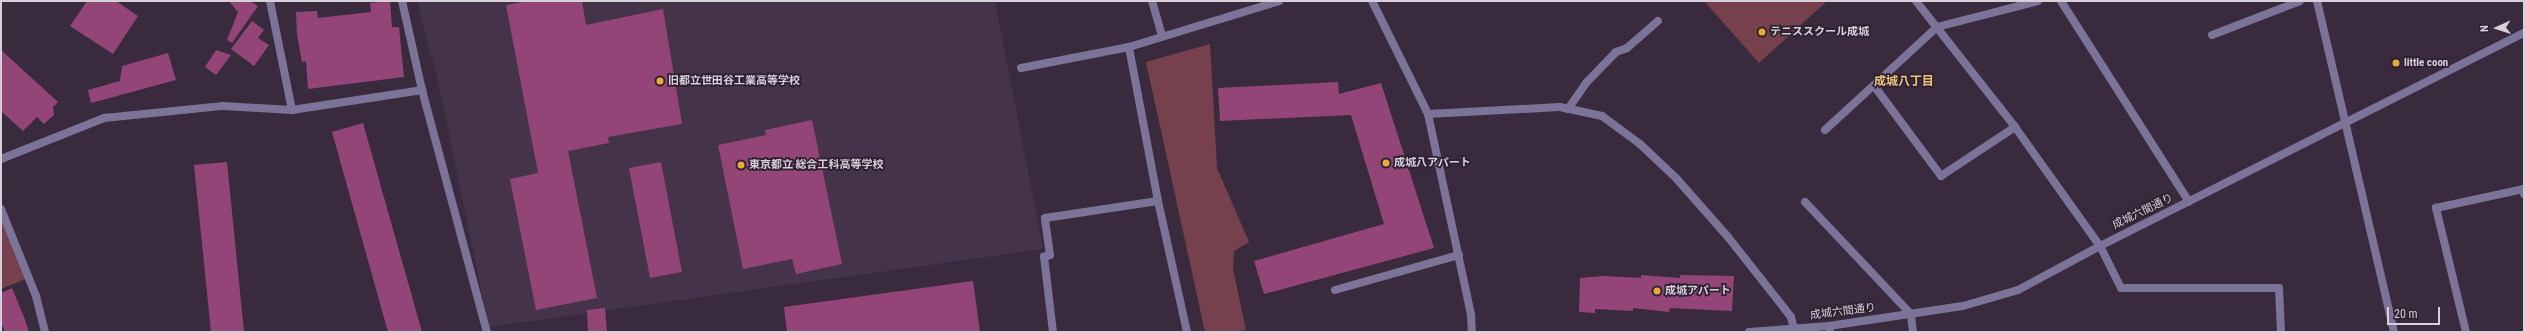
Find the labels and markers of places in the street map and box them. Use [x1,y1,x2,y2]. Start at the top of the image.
place label: テニススクール成城 [1770,25,1869,39]
marker: テニススクール成城 [1757,27,1767,37]
place label: little coon [2404,56,2448,70]
marker: little coon [2391,58,2401,68]
place label: 旧都立世田谷工業高等学校 [668,74,800,88]
marker: 旧都立世田谷工業高等学校 [655,76,665,86]
place label: 成城八アパート [1394,156,1471,170]
place label: 東京都立 総合工科高等学校 [749,158,884,172]
marker: 成城八アパート [1381,158,1391,168]
marker: 東京都立 総合工科高等学校 [736,160,746,170]
place label: 成城アパート [1665,284,1731,298]
marker: 成城アパート [1652,286,1662,296]

